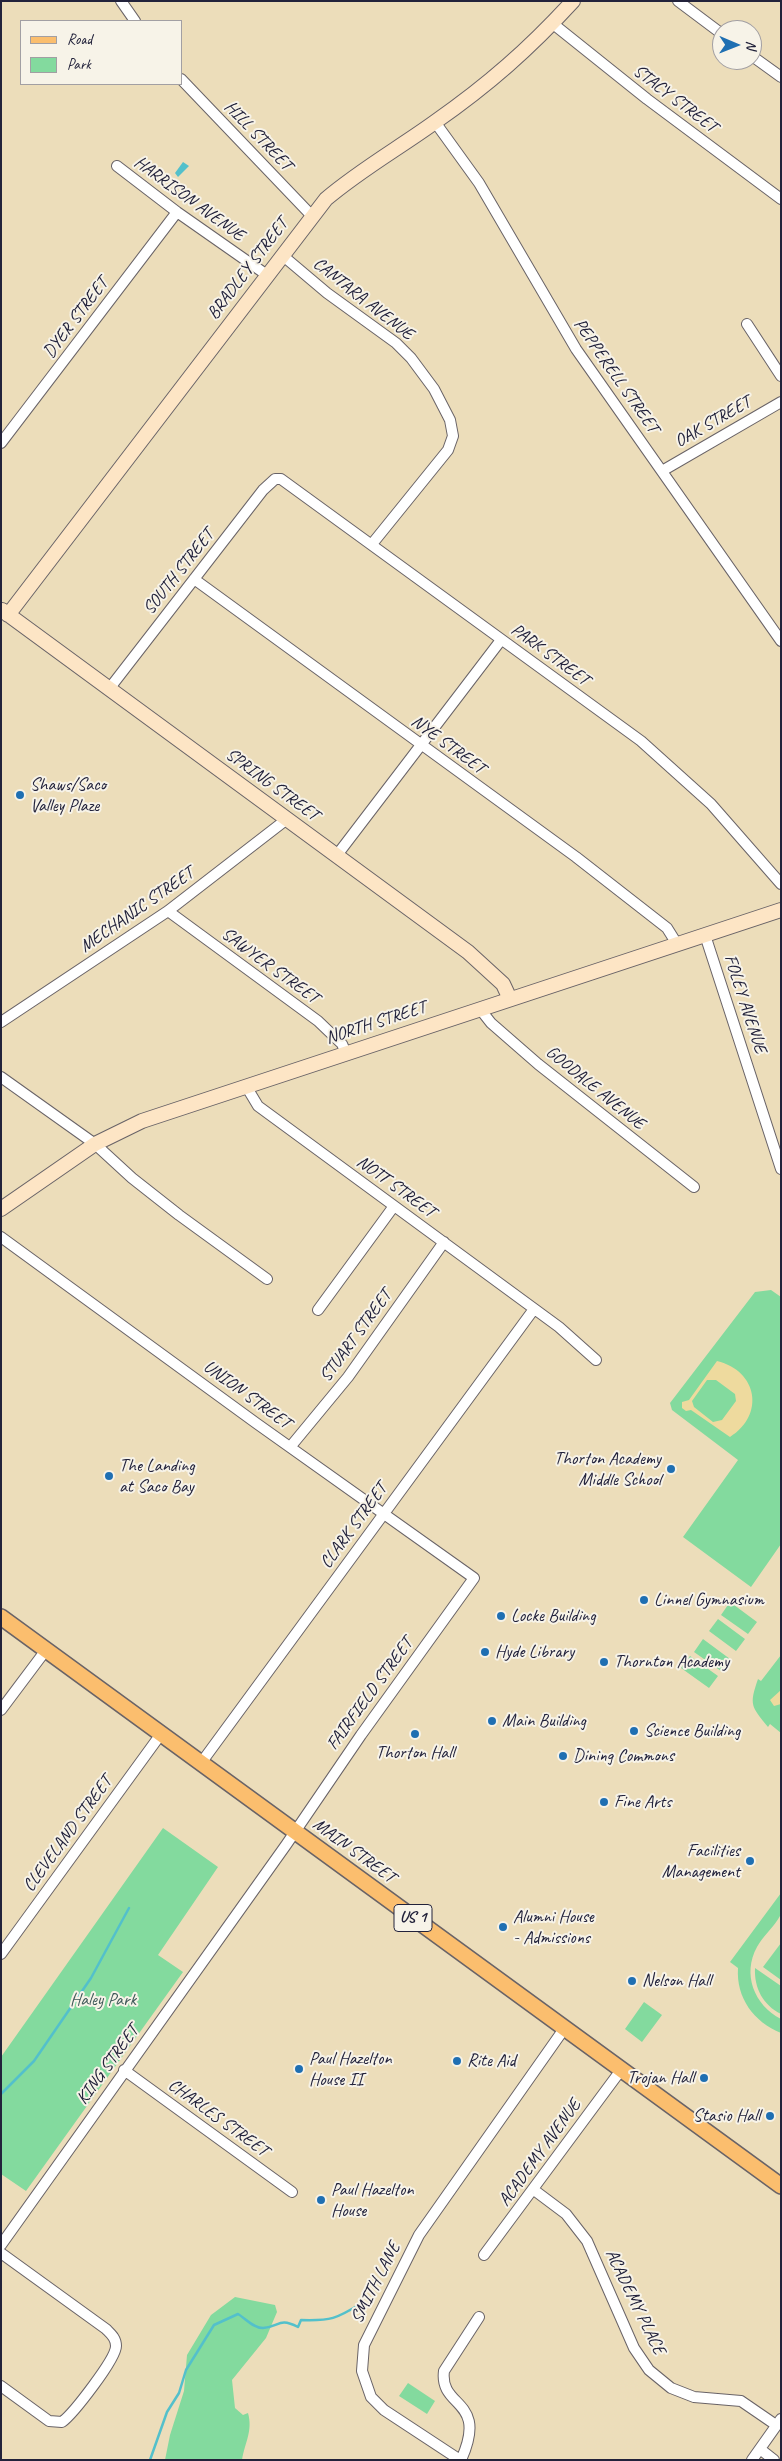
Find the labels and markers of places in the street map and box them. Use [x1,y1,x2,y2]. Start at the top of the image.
place label: Shaws/Saco Valley Plaze [30,774,106,816]
marker: Shaws/Saco Valley Plaze [14,789,26,801]
place label: Thorton Academy Middle School [554,1448,661,1490]
place label: The Landing at Saco Bay [119,1455,195,1498]
marker: Thorton Academy Middle School [665,1463,677,1475]
marker: The Landing at Saco Bay [103,1470,115,1482]
place label: Linnel Gymnasium [654,1589,764,1611]
marker: Linnel Gymnasium [638,1594,650,1606]
place label: Locke Building [511,1605,596,1627]
marker: Locke Building [495,1610,507,1622]
place label: Hyde Library [495,1641,574,1663]
marker: Hyde Library [479,1646,491,1658]
place label: Thornton Academy [614,1651,729,1673]
marker: Thornton Academy [598,1656,610,1668]
place label: Main Building [502,1710,586,1732]
marker: Main Building [486,1715,498,1727]
place label: Science Building [644,1720,740,1742]
marker: Science Building [628,1725,640,1737]
marker: Thorton Hall [409,1728,421,1740]
place label: Thorton Hall [376,1742,454,1764]
place label: Dining Commons [573,1745,674,1767]
marker: Dining Commons [557,1750,569,1762]
place label: Fine Arts [614,1791,671,1813]
marker: Fine Arts [598,1796,610,1808]
place label: Facilities Management [662,1840,740,1882]
marker: Facilities Management [744,1855,756,1867]
place label: Alumni House - Admissions [513,1906,594,1948]
marker: Alumni House - Admissions [497,1921,509,1933]
place label: Nelson Hall [642,1970,711,1992]
marker: Nelson Hall [626,1975,638,1987]
place label: Paul Hazelton House II [309,2048,392,2090]
place label: Rite Aid [467,2050,516,2072]
marker: Rite Aid [451,2055,463,2067]
marker: Paul Hazelton House II [293,2063,305,2075]
place label: Trojan Hall [627,2067,694,2089]
marker: Trojan Hall [698,2072,710,2084]
place label: Stasio Hall [693,2105,760,2127]
marker: Stasio Hall [764,2110,776,2122]
place label: Paul Hazelton House [331,2179,414,2222]
marker: Paul Hazelton House [315,2194,327,2206]

